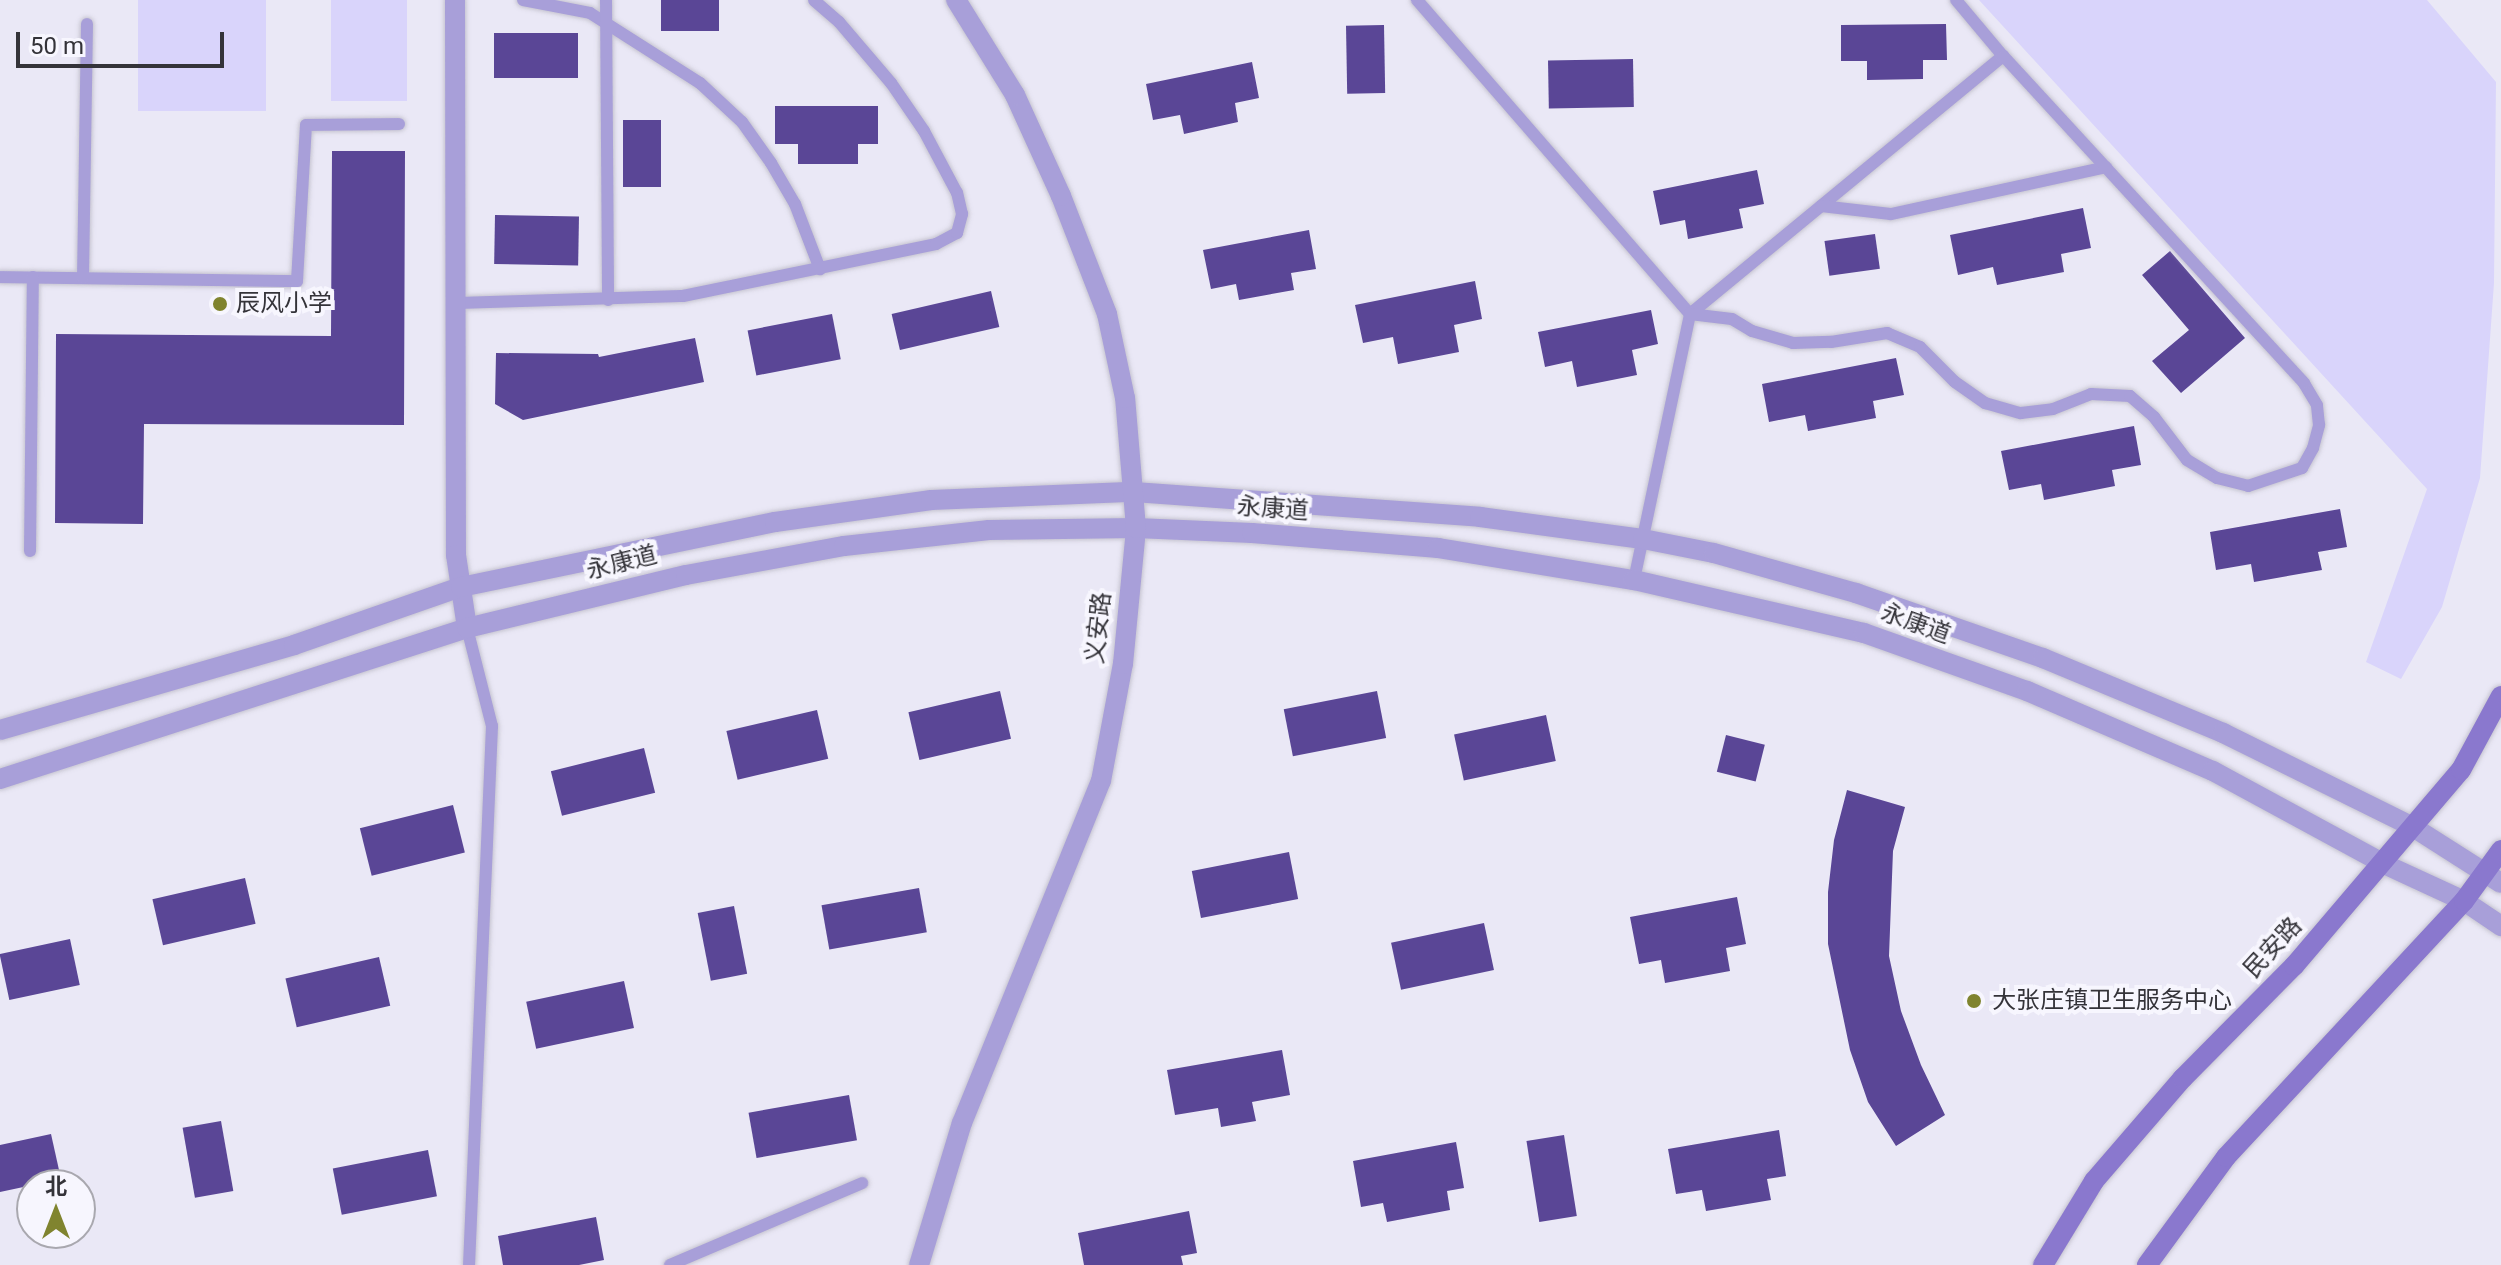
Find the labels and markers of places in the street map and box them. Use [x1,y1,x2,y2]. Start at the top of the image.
place label: 辰风小学 [236,290,332,318]
marker: 辰风小学 [211,295,229,313]
place label: 大张庄镇卫生服务中心 [1992,987,2232,1015]
marker: 大张庄镇卫生服务中心 [1963,990,1985,1012]

